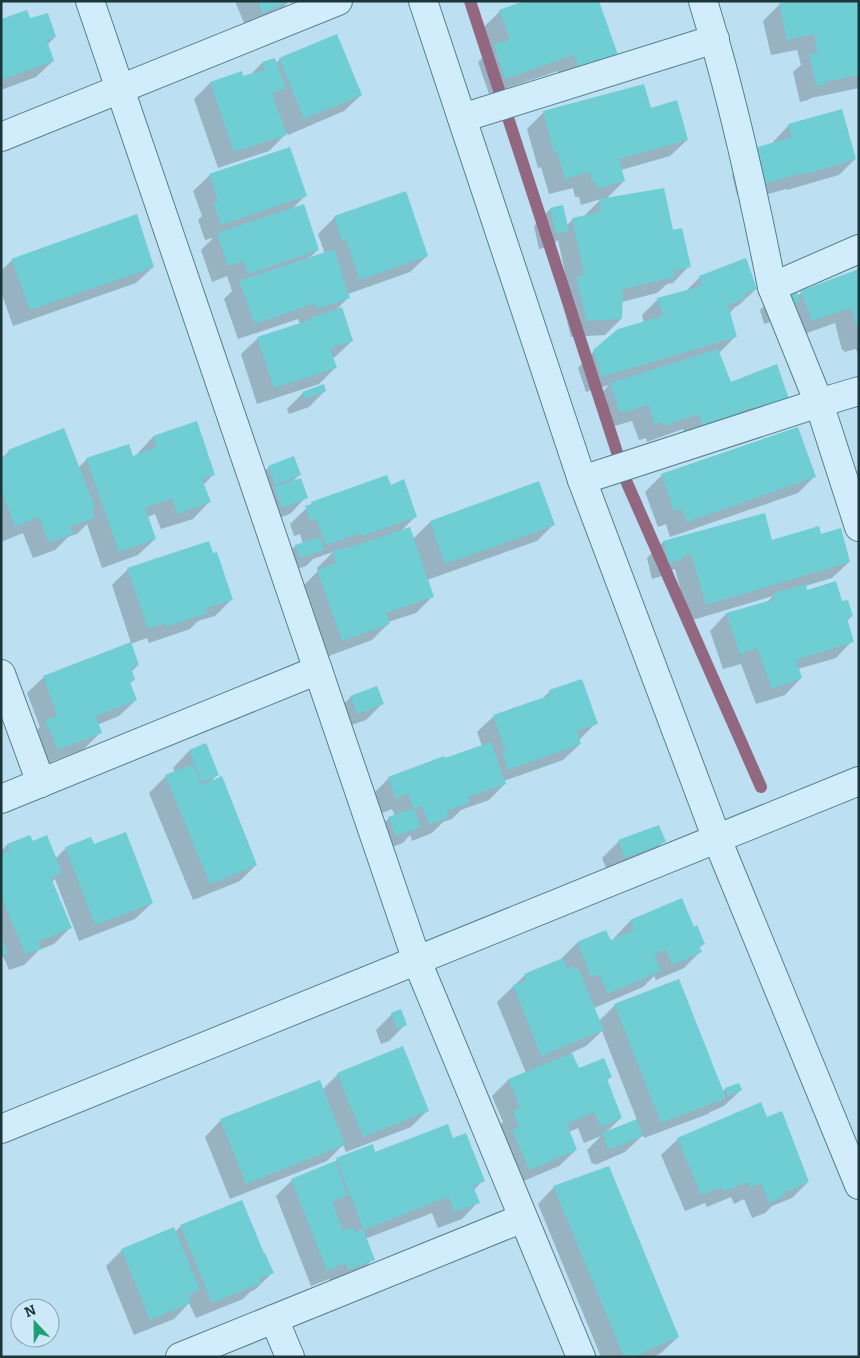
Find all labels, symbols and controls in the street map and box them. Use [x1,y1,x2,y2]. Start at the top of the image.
north arrow [10,1298,60,1348]
text: N [22,1301,39,1321]

